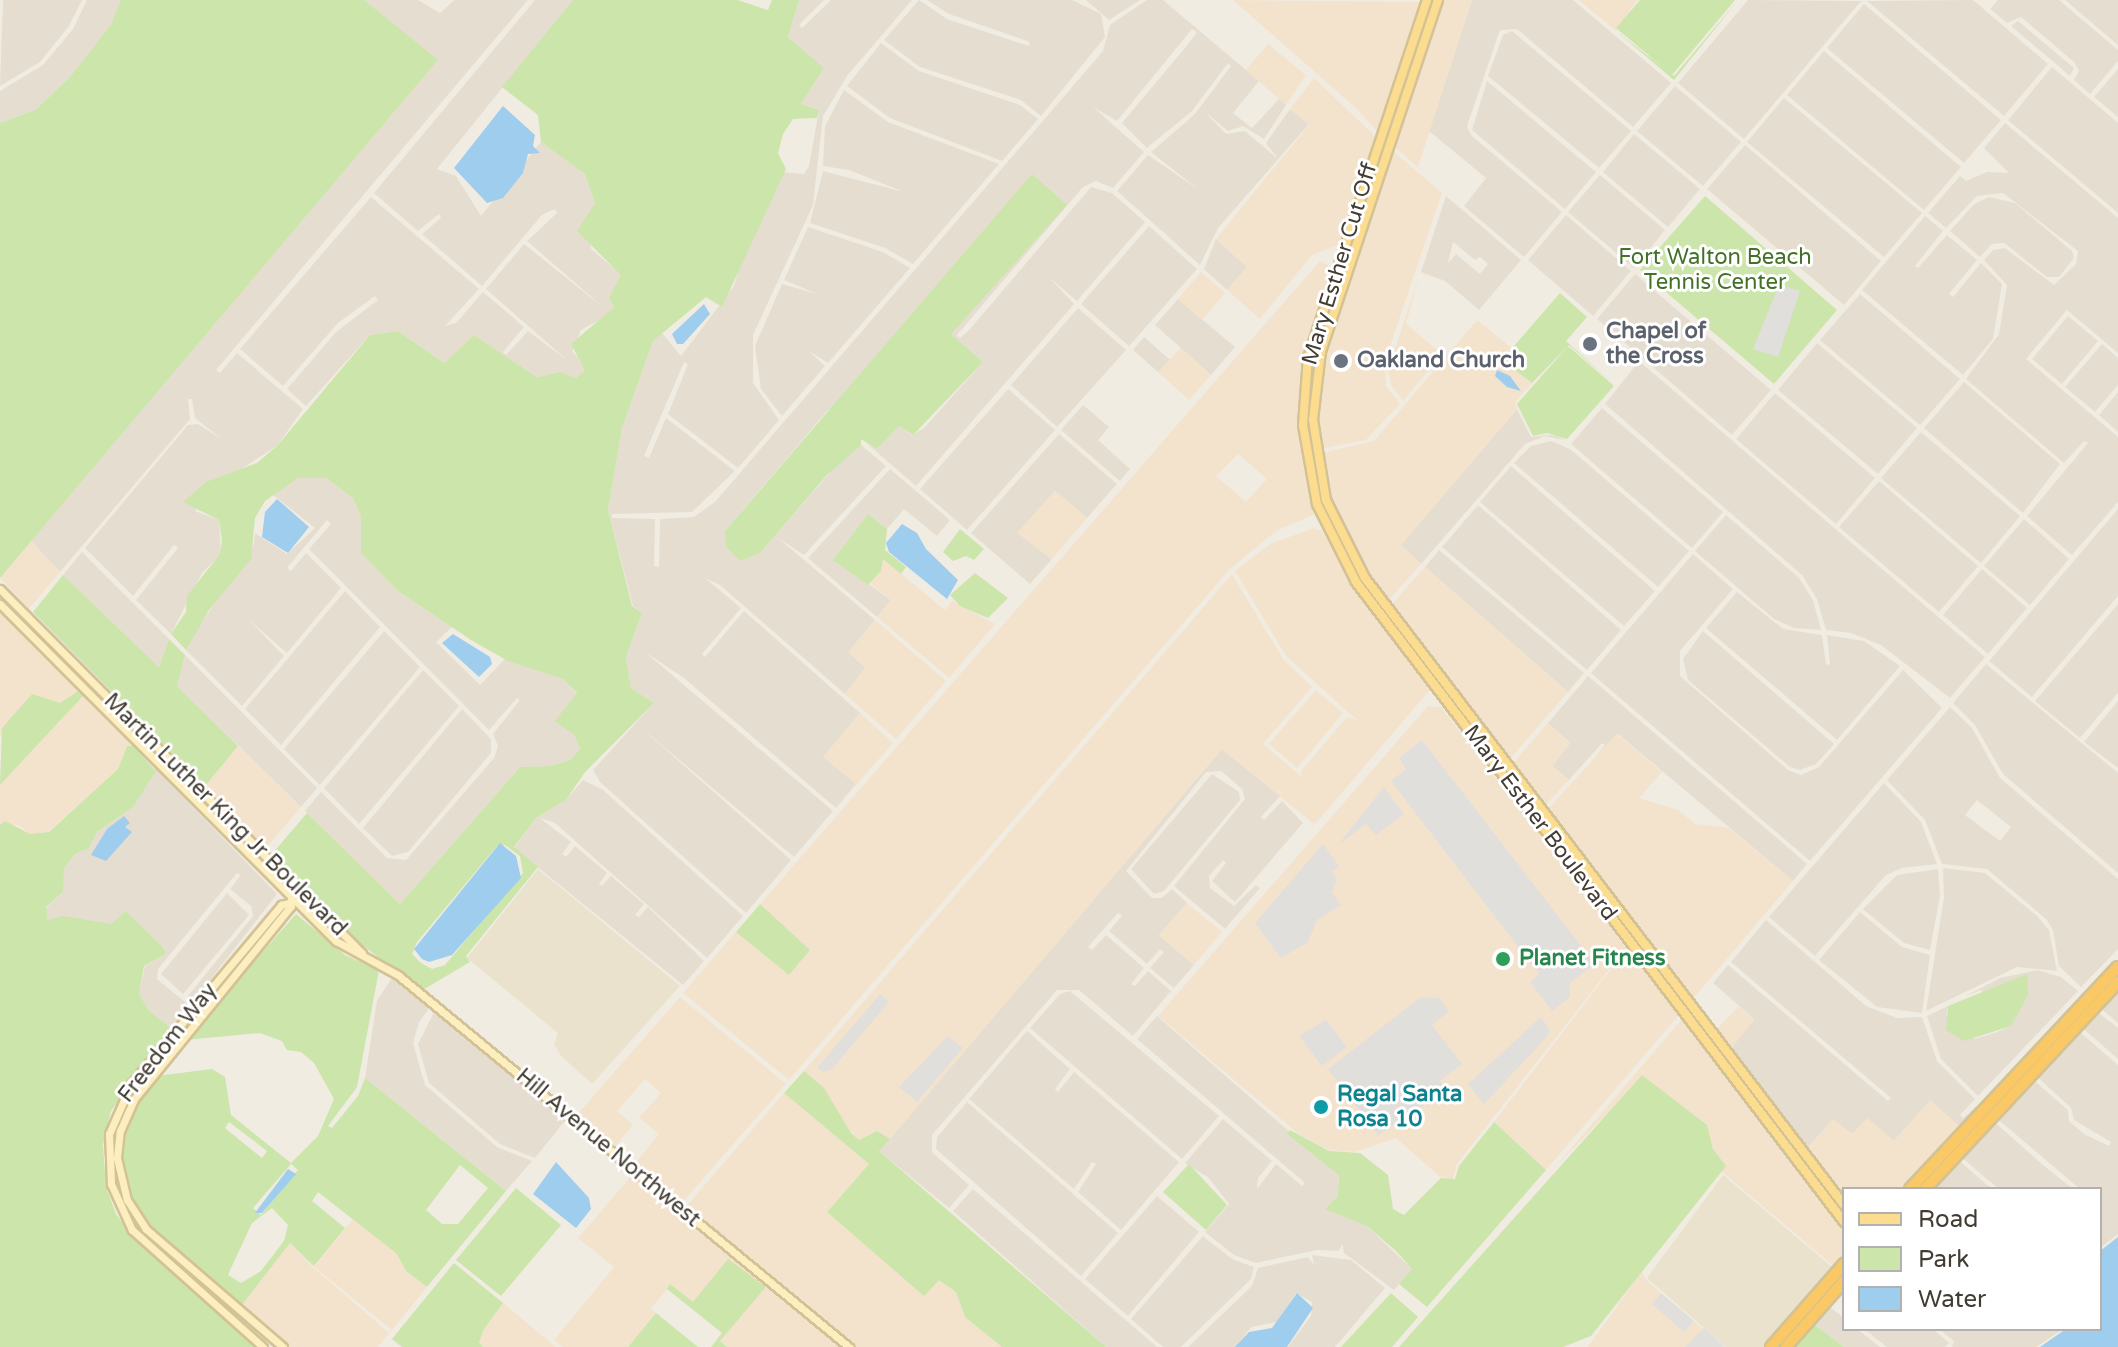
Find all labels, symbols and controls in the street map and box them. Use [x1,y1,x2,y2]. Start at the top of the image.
street label: Mary Esther Cut Off [1297,160,1383,368]
park label: Fort Walton Beach Tennis Center [1618,244,1812,296]
place label: Chapel of the Cross [1606,318,1706,370]
marker: Chapel of the Cross [1581,335,1599,353]
place label: Oakland Church [1357,348,1525,374]
marker: Oakland Church [1332,352,1350,370]
street label: Martin Luther King Jr Boulevard [98,688,352,942]
street label: Mary Esther Boulevard [1458,720,1622,926]
place label: Planet Fitness [1519,946,1665,972]
marker: Planet Fitness [1494,950,1512,968]
street label: Freedom Way [113,978,223,1108]
street label: Hill Avenue Northwest [511,1063,705,1233]
place label: Regal Santa Rosa 10 [1337,1081,1462,1132]
marker: Regal Santa Rosa 10 [1312,1098,1330,1116]
legend [1842,1187,2102,1331]
text: Road [1918,1205,1978,1234]
text: Park [1918,1245,1969,1274]
text: Water [1918,1285,1986,1314]

